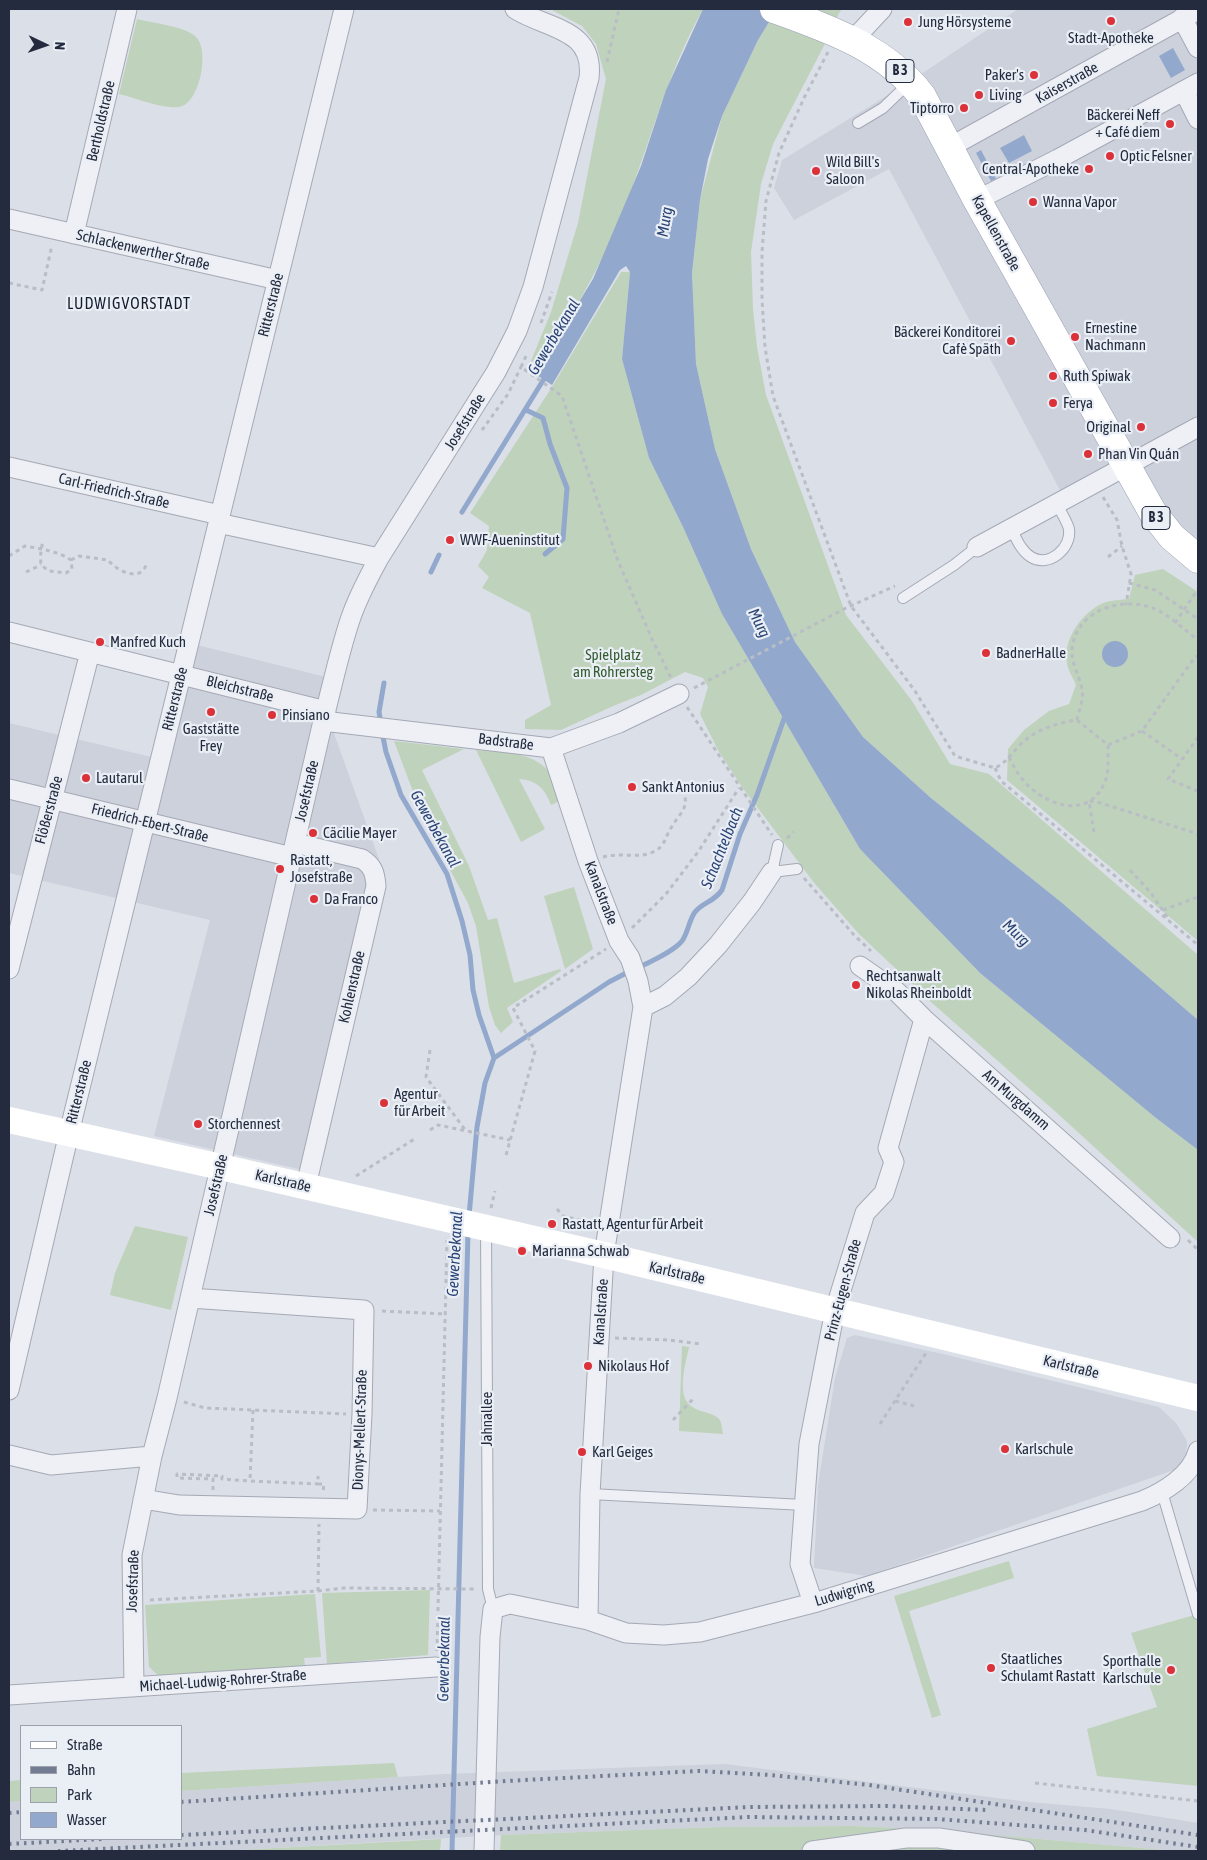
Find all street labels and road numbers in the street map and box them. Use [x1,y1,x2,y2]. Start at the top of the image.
road number: B 3 [886,59,914,82]
street label: Kaiserstraße [1033,59,1101,107]
street label: Bertholdstraße [83,79,119,163]
street label: Kapellenstraße [968,192,1024,274]
street label: Schlackenwerther Straße [75,226,211,274]
street label: Ritterstraße [254,271,288,339]
street label: Josefstraße [441,391,489,453]
street label: Carl-Friedrich-Straße [57,469,171,513]
road number: B 3 [1142,506,1170,530]
street label: Ritterstraße [158,665,192,733]
street label: Bleichstraße [205,672,275,706]
street label: Badstraße [477,730,535,754]
street label: Josefstraße [291,758,323,824]
street label: Flößerstraße [31,774,67,846]
street label: Friedrich-Ebert-Straße [90,800,210,846]
street label: Kanalstraße [581,859,621,927]
street label: Kohlenstraße [335,949,369,1025]
street label: Ritterstraße [62,1058,96,1126]
street label: Am Murgdamm [979,1066,1053,1134]
street label: Josefstraße [200,1152,232,1218]
street label: Karlstraße [253,1166,313,1196]
street label: Prinz-Eugen-Straße [821,1237,865,1343]
street label: Karlstraße [647,1258,707,1288]
street label: Kanalstraße [590,1278,612,1346]
street label: Karlstraße [1041,1351,1101,1383]
street label: Dionys-Mellert-Straße [349,1369,371,1491]
street label: Jahnallee [478,1392,496,1446]
street label: Josefstraße [123,1549,143,1613]
street label: Ludwigring [812,1576,876,1610]
street label: Michael-Ludwig-Rohrer-Straße [139,1666,307,1696]

